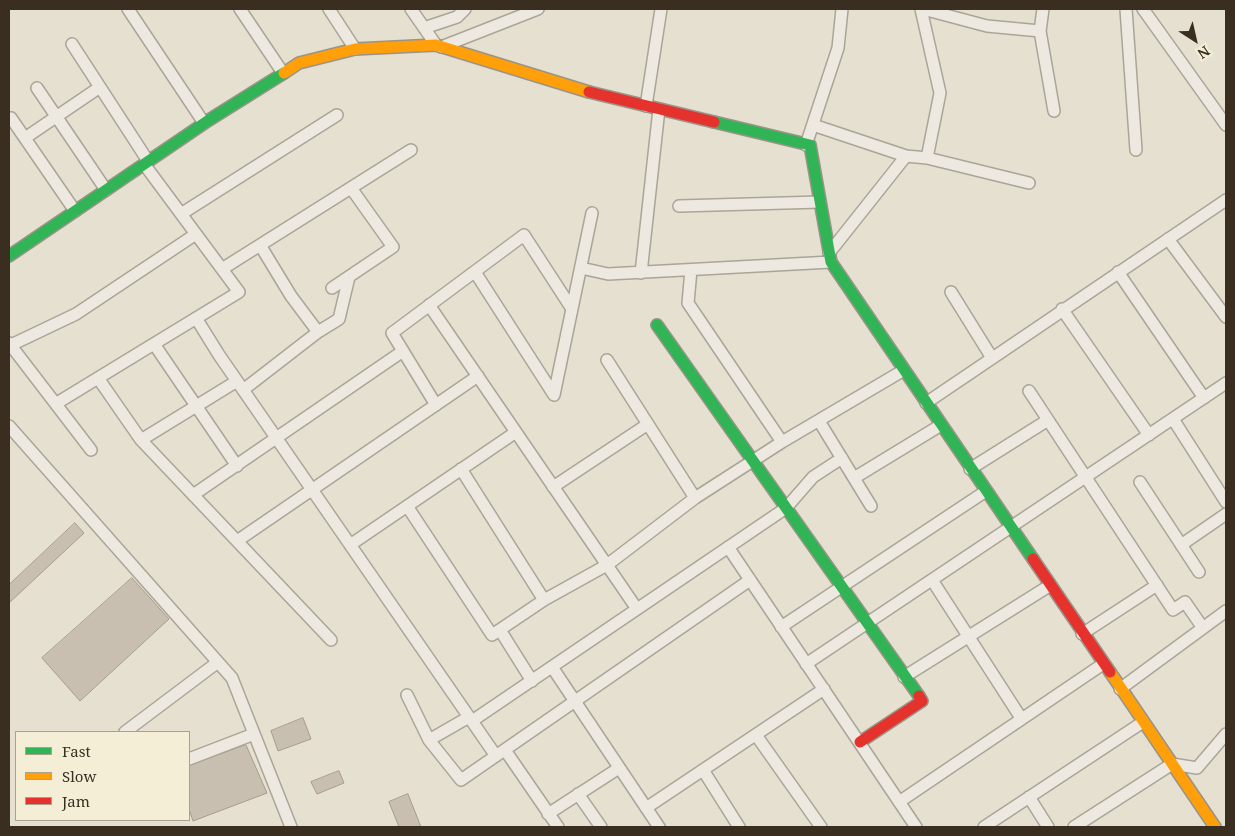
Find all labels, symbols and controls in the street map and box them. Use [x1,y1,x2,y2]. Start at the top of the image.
north arrow [1170,15,1220,65]
text: N [1194,42,1214,64]
legend [15,731,190,821]
text: Fast [62,741,91,761]
text: Slow [62,766,96,786]
text: Jam [62,791,90,811]

